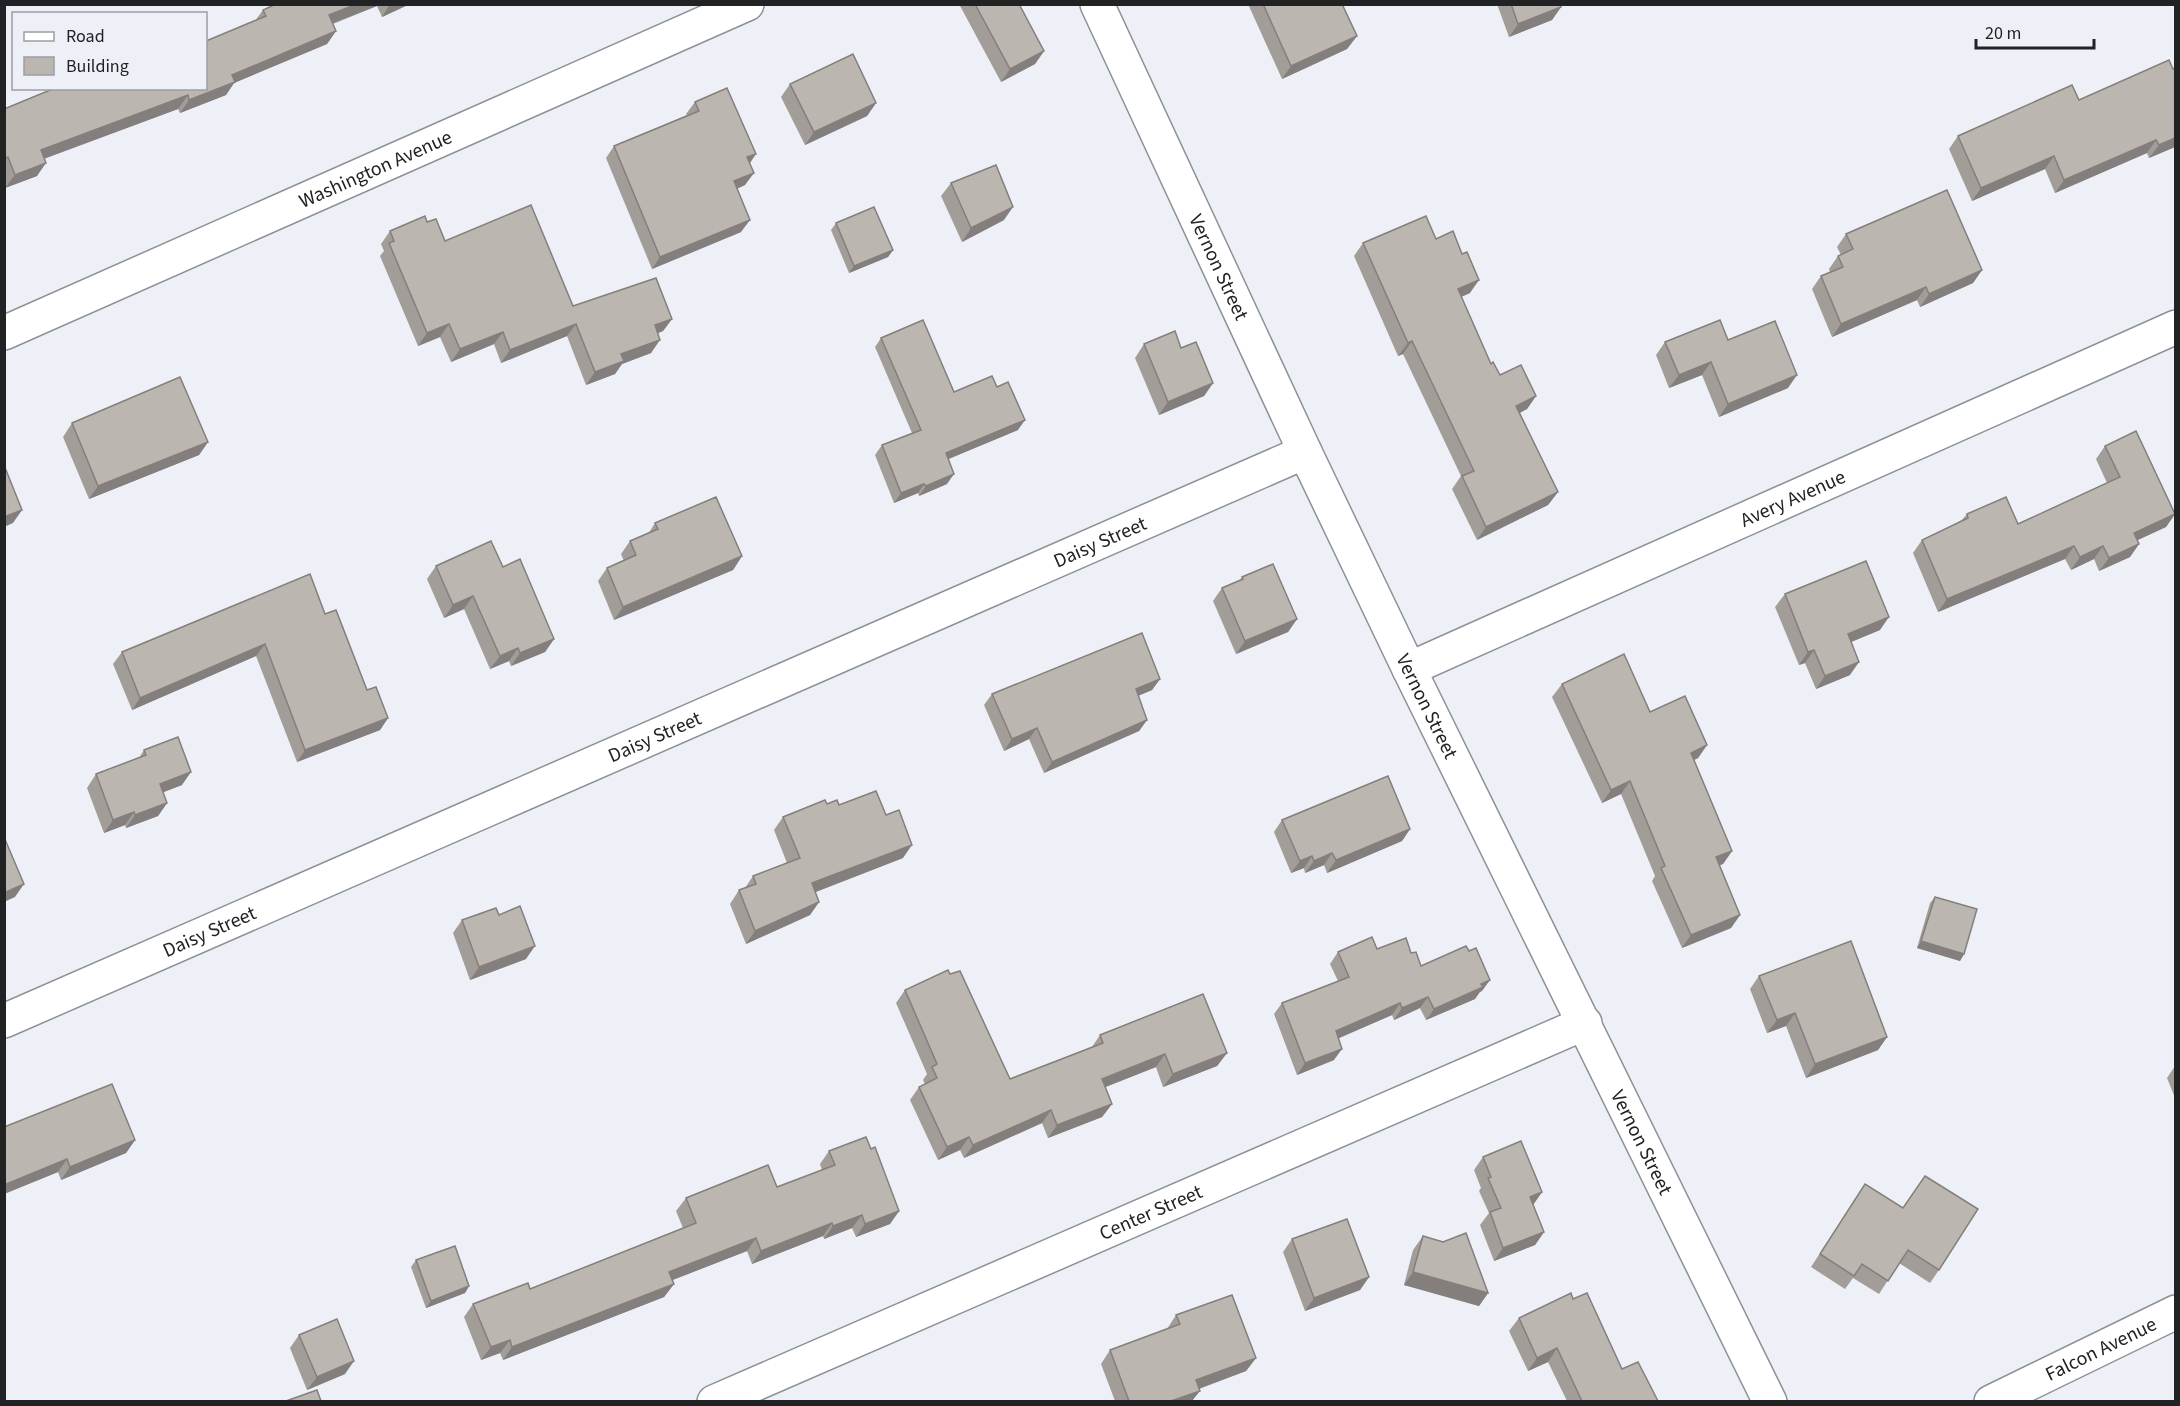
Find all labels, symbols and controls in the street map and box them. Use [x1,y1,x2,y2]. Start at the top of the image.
legend [12,12,207,90]
scale bar [1976,12,2094,50]
text: 20 m [1985,21,2021,46]
text: Road [66,24,105,49]
text: Building [66,54,129,79]
street label: Washington Avenue [295,123,457,216]
street label: Vernon Street [1182,210,1255,325]
street label: Avery Avenue [1736,463,1850,535]
street label: Daisy Street [1049,510,1151,575]
street label: Vernon Street [1389,649,1464,764]
street label: Daisy Street [604,705,706,770]
street label: Daisy Street [159,899,261,965]
street label: Vernon Street [1603,1085,1679,1200]
street label: Center Street [1095,1178,1207,1248]
street label: Falcon Avenue [2041,1311,2162,1388]

